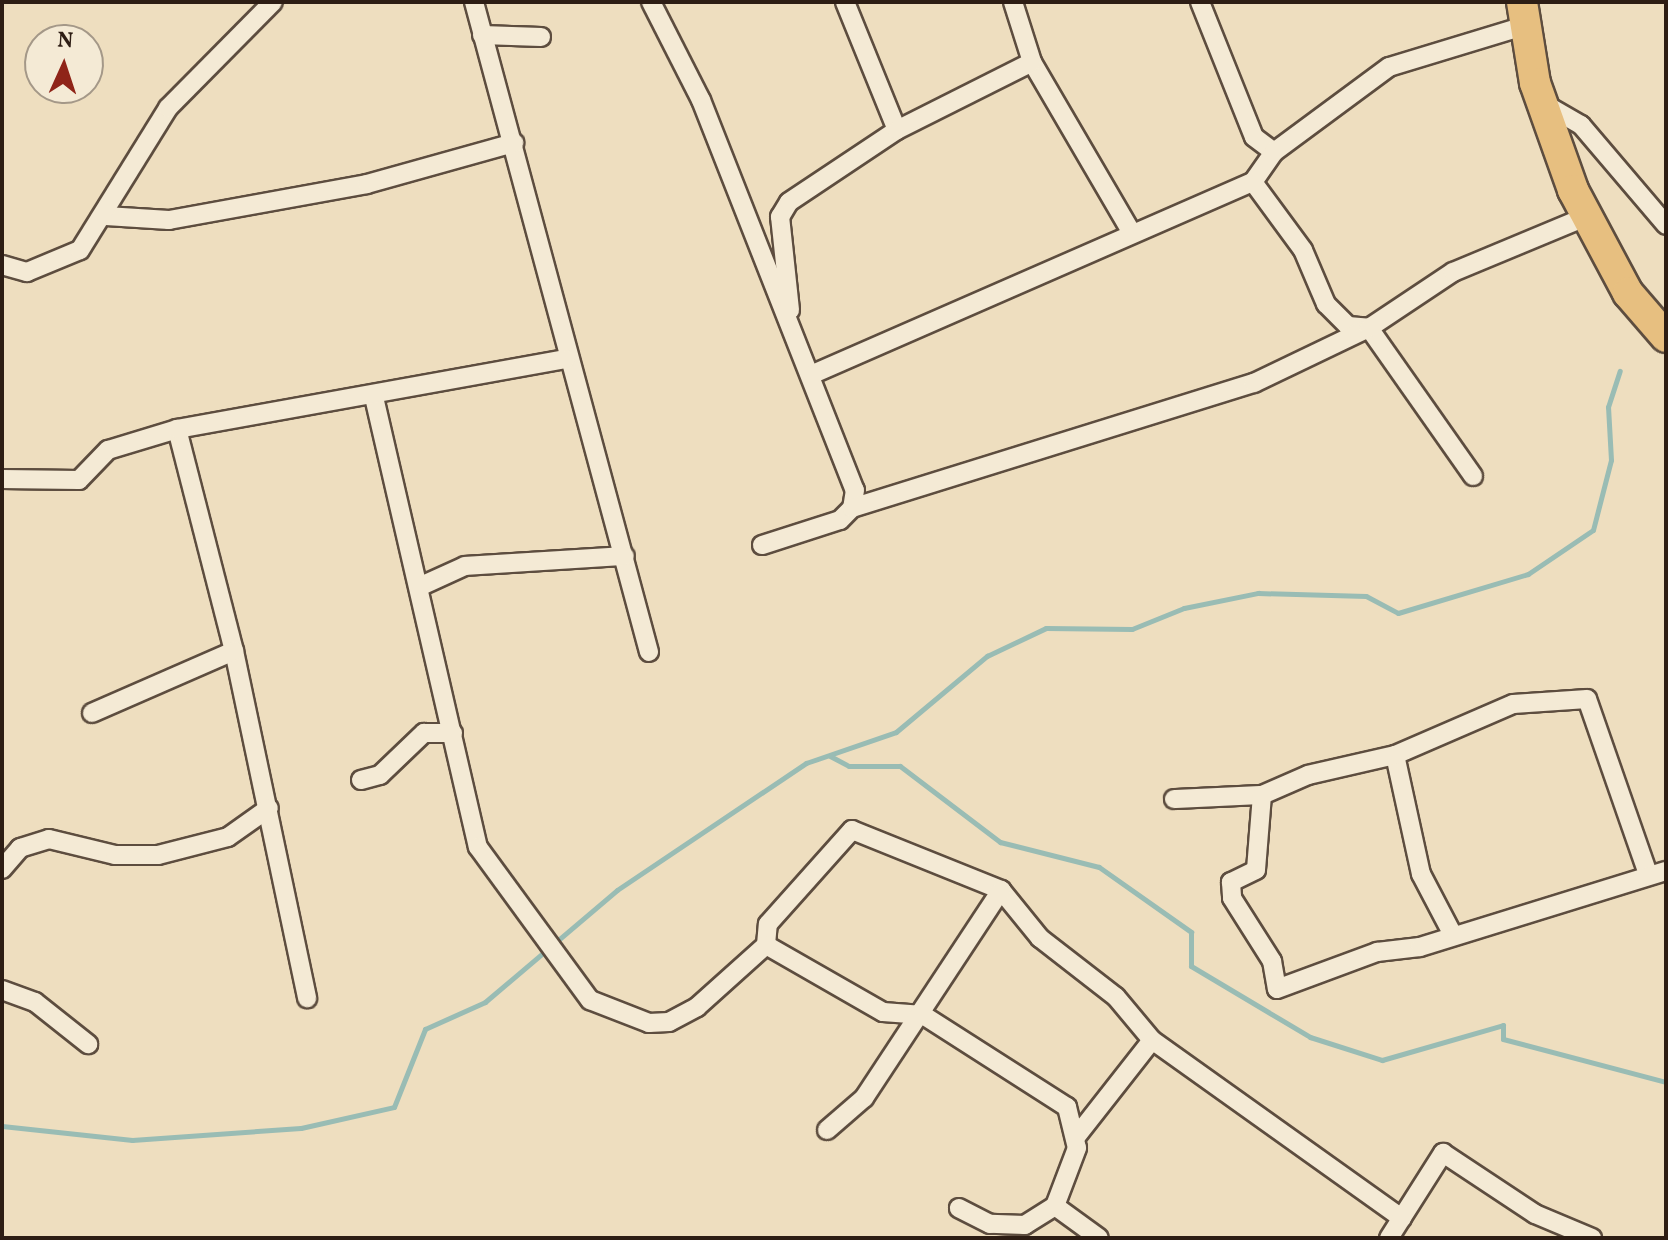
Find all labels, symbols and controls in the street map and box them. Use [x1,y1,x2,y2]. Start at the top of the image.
north arrow [24,24,104,104]
text: N [56,26,74,57]

